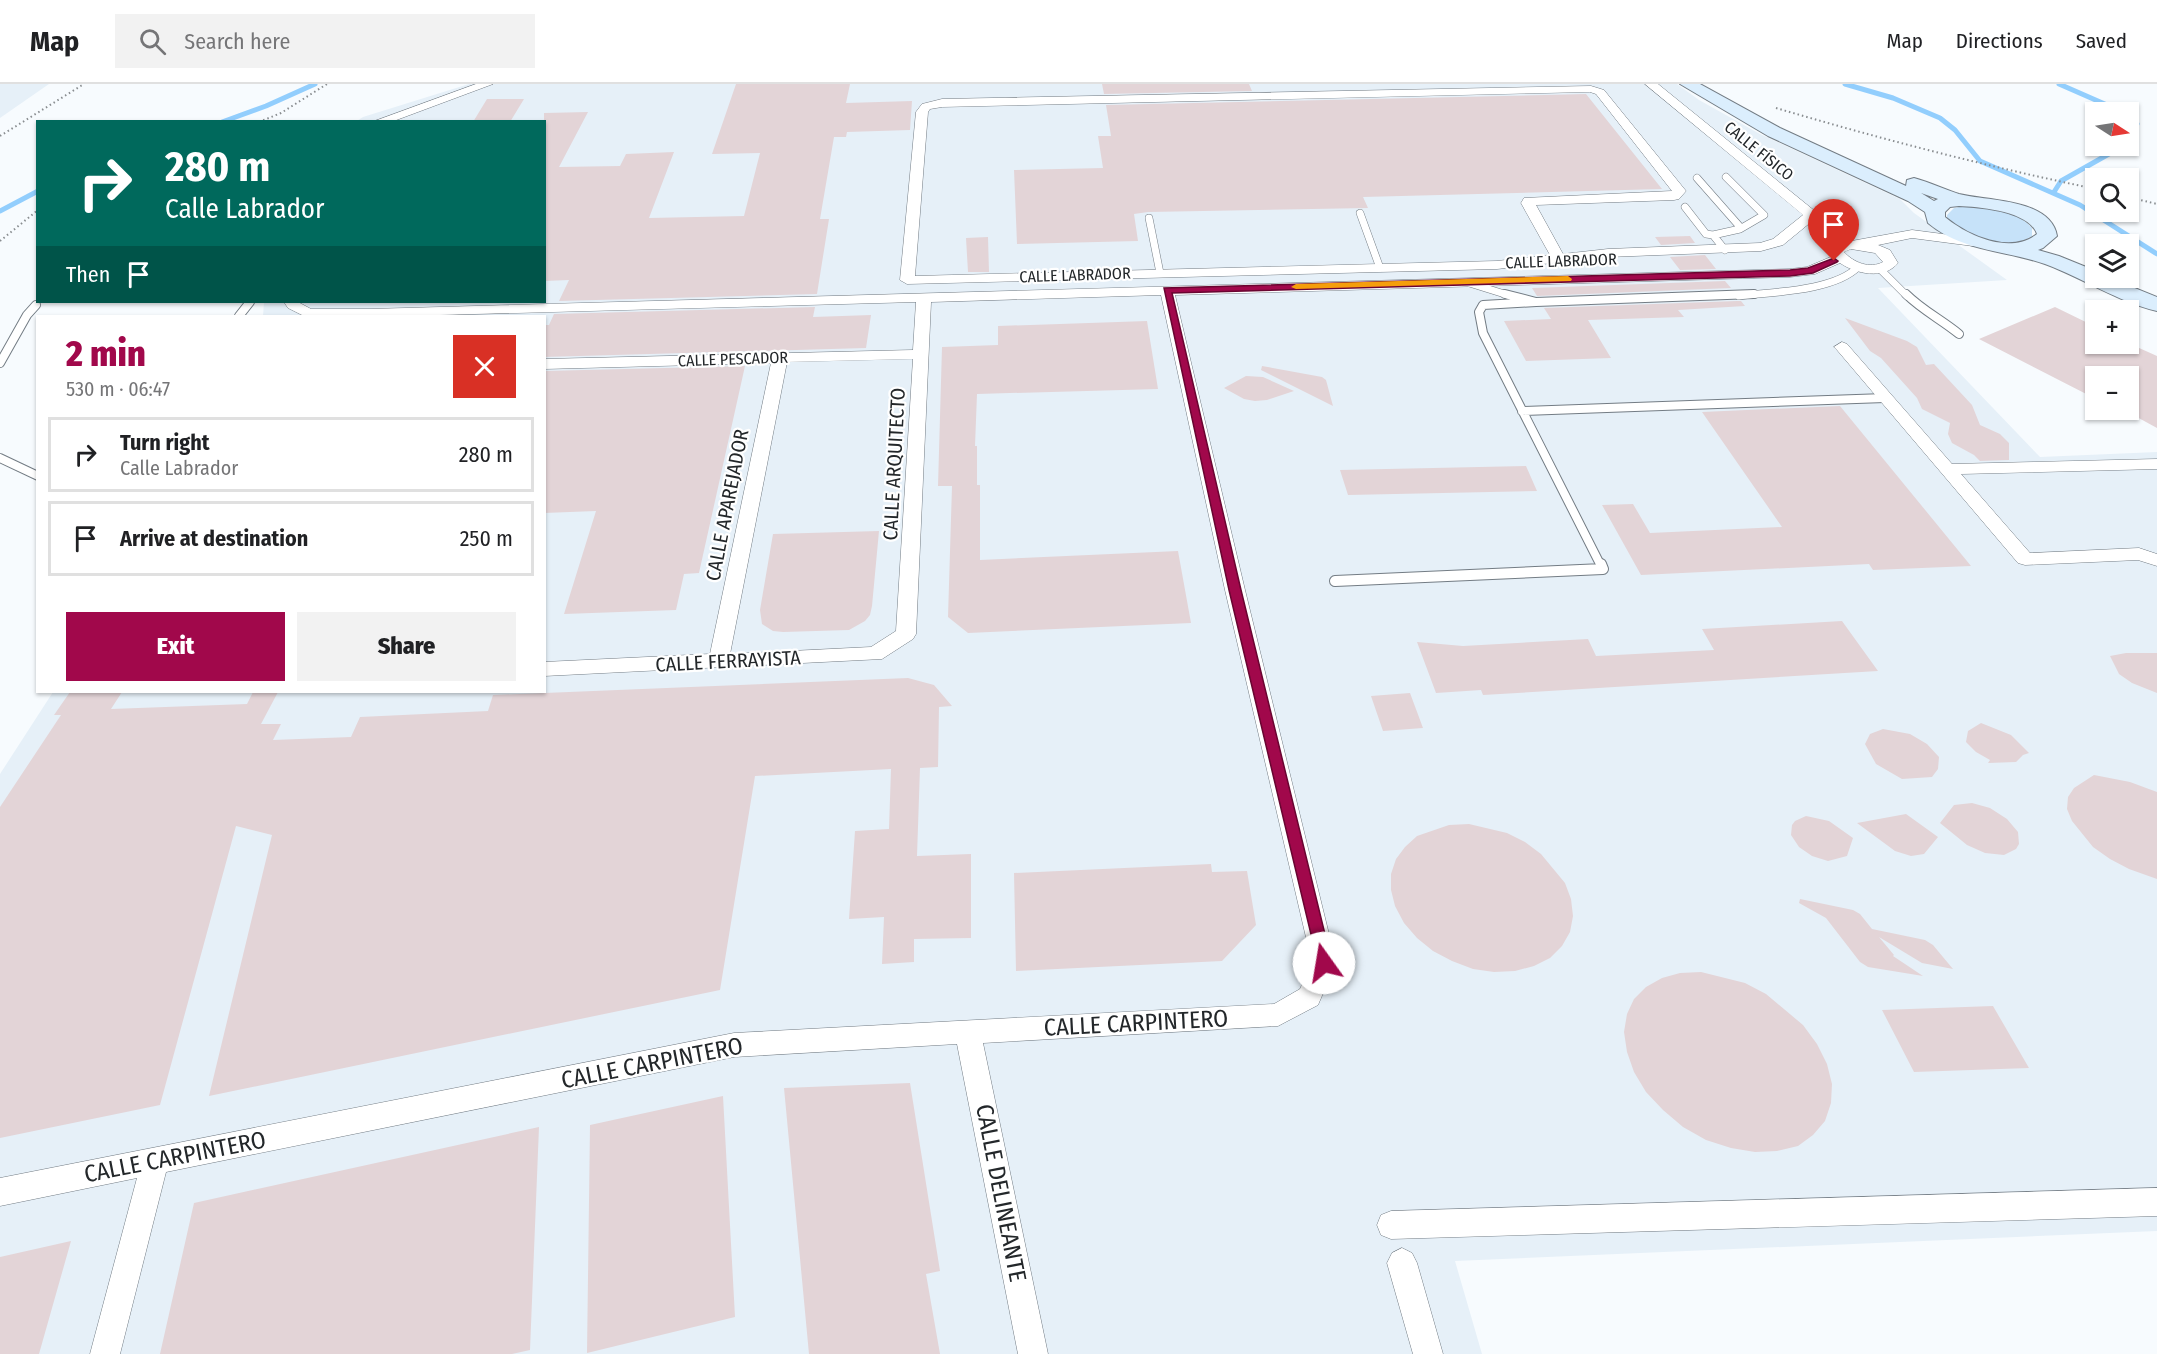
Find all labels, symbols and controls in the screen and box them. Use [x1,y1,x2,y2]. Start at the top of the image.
search box [115,14,535,68]
text: Map [30,25,79,58]
icon: search [136,25,169,58]
text: Search here [184,28,290,55]
text: Map [1886,28,1923,54]
text: Directions [1956,28,2043,54]
text: Saved [2076,28,2127,54]
north arrow [2085,102,2139,156]
map controls [2085,102,2139,420]
street label: CALLE FÍSICO [1721,117,1797,185]
text: 280 m [165,142,270,192]
icon: right [66,144,144,222]
button: search [2085,168,2139,222]
text: Calle Labrador [165,193,325,225]
pin [1808,199,1859,261]
icon: arrive [1817,208,1850,241]
button: layers [2085,234,2139,288]
street label: CALLE LABRADOR [1505,250,1617,272]
icon: arrive [122,258,155,291]
text: Then [66,261,110,288]
street label: CALLE LABRADOR [1019,264,1131,286]
button: + [2085,300,2139,354]
text: 2 min [66,332,146,376]
button: close [453,335,516,398]
street label: CALLE PESCADOR [678,348,789,370]
button: − [2085,366,2139,420]
text: 530 m · 06:47 [66,377,170,401]
street label: CALLE ARQUITECTO [878,387,910,541]
street label: CALLE APAREJADOR [701,427,753,583]
text: Turn right [120,429,209,456]
icon: right [69,438,102,471]
text: 280 m [459,441,513,468]
text: Calle Labrador [120,456,238,480]
icon: arrive [69,522,102,555]
text: Arrive at destination [120,525,308,552]
text: 250 m [460,525,513,552]
button: Exit [66,612,285,681]
button: Share [297,612,516,681]
street label: CALLE FERRAYISTA [655,645,802,677]
position arrow [1292,931,1356,995]
street label: CALLE CARPINTERO [1043,1004,1229,1042]
street label: CALLE CARPINTERO [559,1032,745,1094]
street label: CALLE DELINEANTE [970,1102,1032,1284]
street label: CALLE CARPINTERO [82,1126,268,1188]

